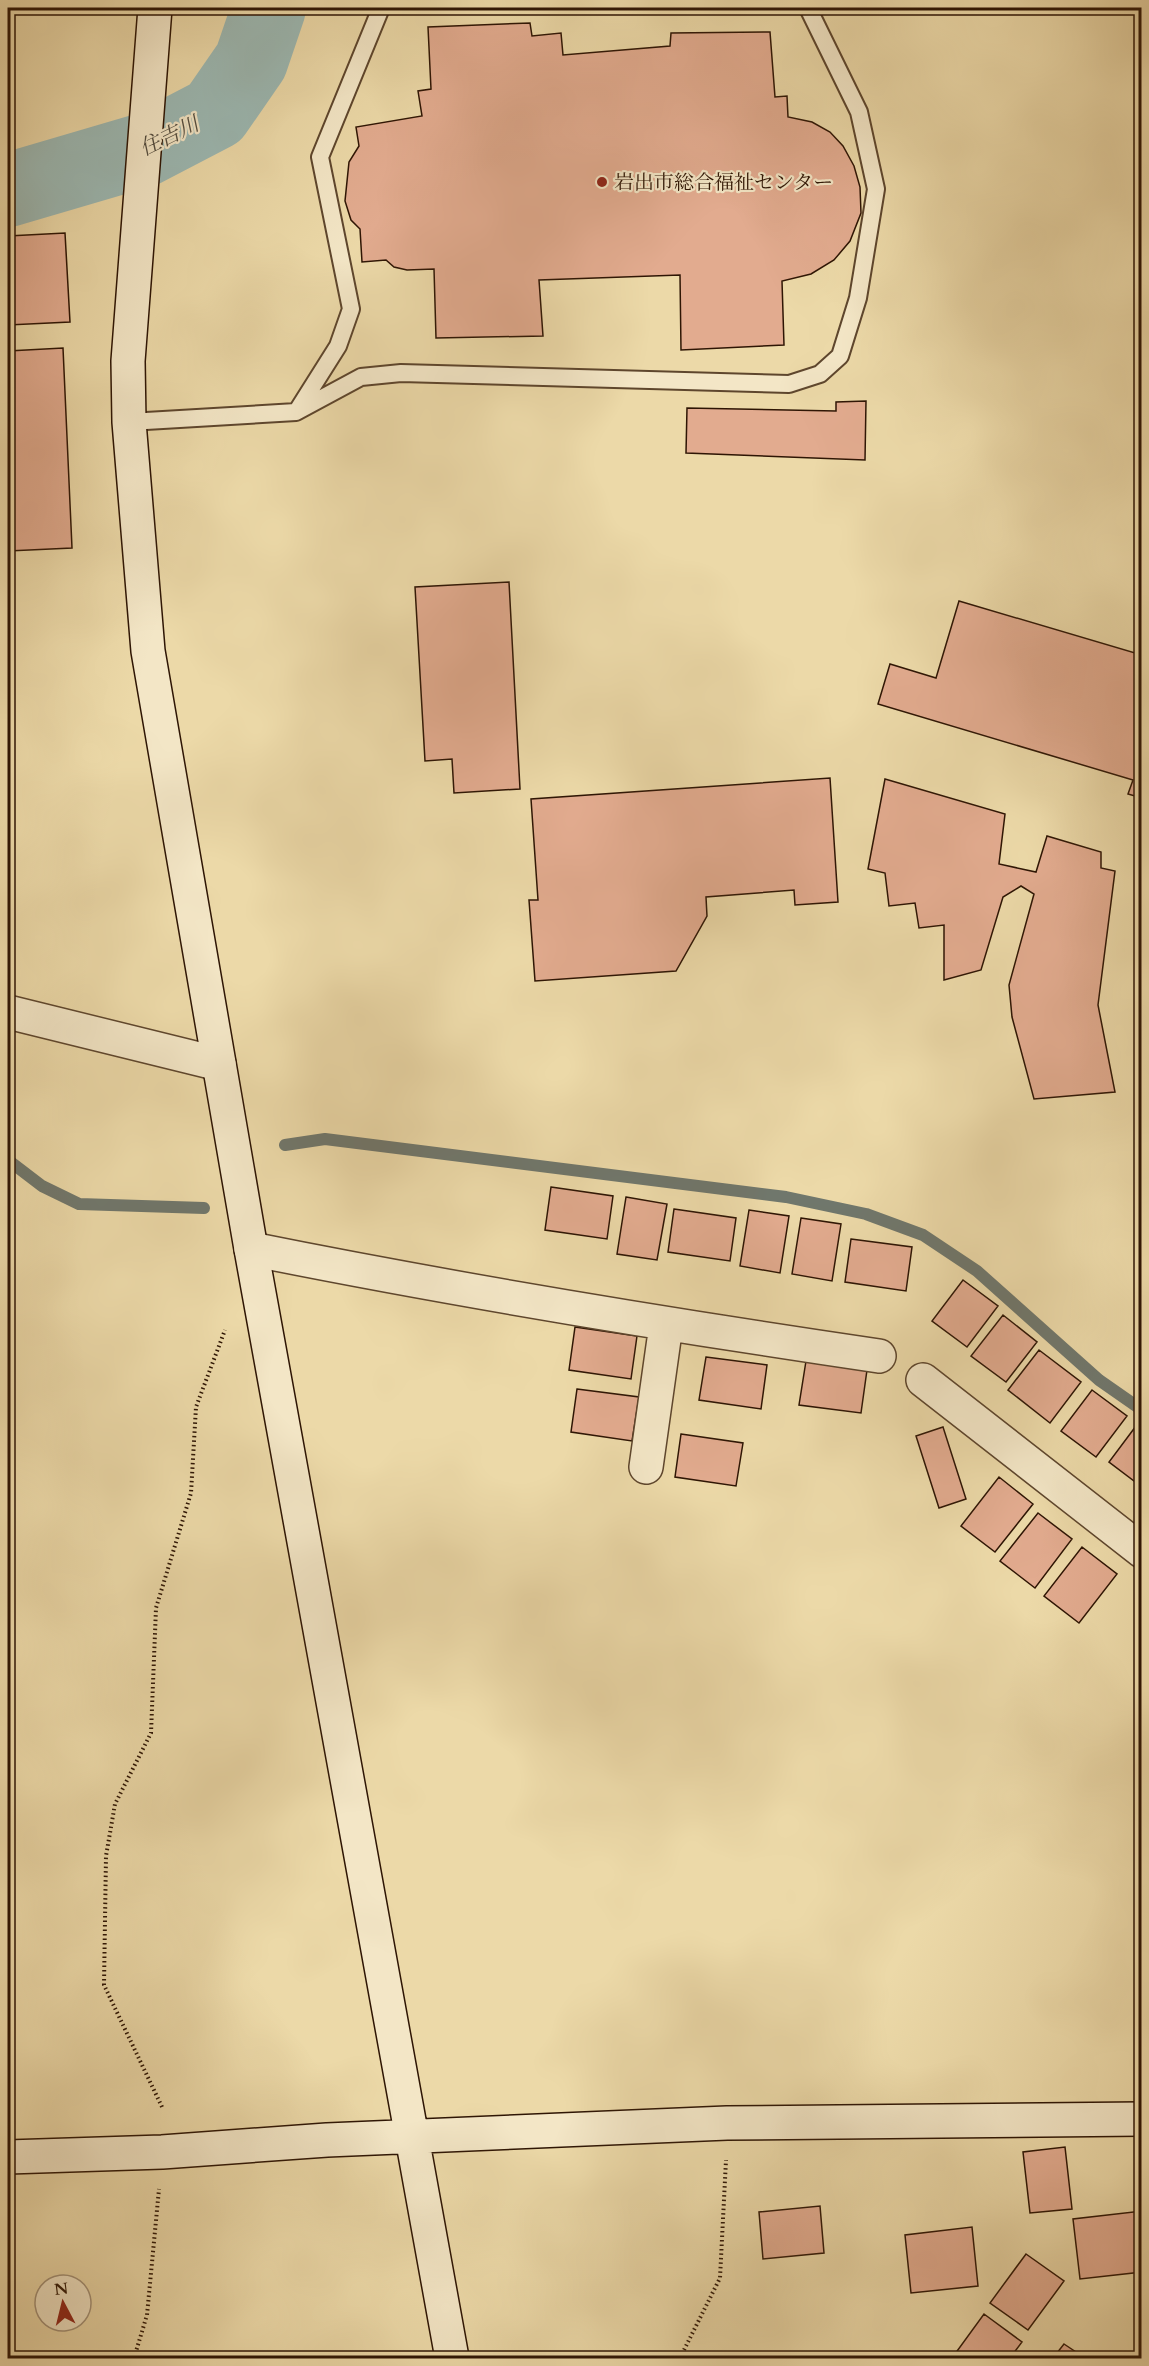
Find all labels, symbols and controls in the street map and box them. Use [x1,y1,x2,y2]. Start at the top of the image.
water label: 住吉川 [135,109,206,163]
place label: 岩出市総合福祉センター [614,169,833,196]
marker: 岩出市総合福祉センター [595,175,609,189]
north arrow [33,2273,93,2333]
text: N [53,2277,70,2301]

